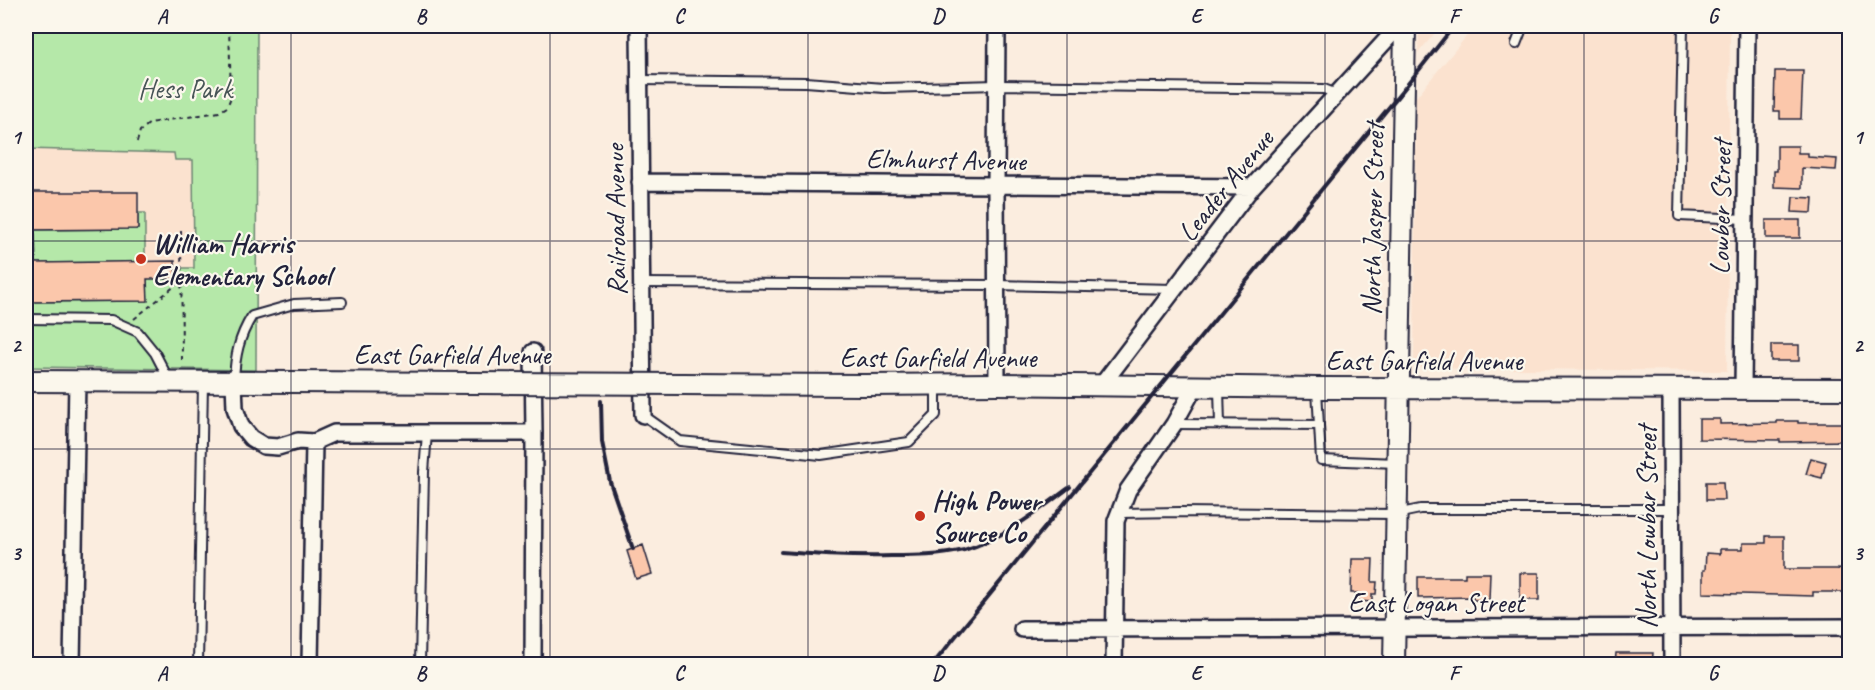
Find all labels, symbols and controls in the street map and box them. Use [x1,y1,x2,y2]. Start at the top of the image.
text: A [157,4,169,29]
text: B [416,4,428,29]
text: C [674,4,686,29]
text: D [932,4,946,29]
text: E [1191,4,1205,29]
text: F [1449,4,1463,29]
text: G [1708,4,1721,29]
park label: Hess Park [138,71,235,106]
street label: North Jasper Street [1353,119,1392,315]
street label: Leader Avenue [1170,121,1282,248]
text: 1 [12,125,23,150]
text: 1 [1854,125,1865,150]
street label: Lowber Street [1702,135,1739,275]
street label: Elmhurst Avenue [866,141,1028,178]
street label: Railroad Avenue [597,142,634,296]
place label: William Harris Elementary School [153,226,336,293]
marker: William Harris Elementary School [134,252,148,266]
text: 2 [12,333,23,358]
text: 2 [1854,333,1865,358]
street label: East Garfield Avenue [354,337,552,372]
street label: East Garfield Avenue [840,340,1038,375]
street label: East Garfield Avenue [1326,343,1524,378]
street label: North Lowbar Street [1629,422,1664,629]
place label: High Power Source Co [932,483,1043,550]
marker: High Power Source Co [913,509,927,523]
text: 3 [12,541,23,566]
text: 3 [1854,541,1865,566]
street label: East Logan Street [1348,585,1527,620]
text: A [157,661,169,686]
text: B [416,661,428,686]
text: C [674,661,686,686]
text: D [932,661,946,686]
text: E [1191,661,1205,686]
text: F [1449,661,1463,686]
text: G [1708,661,1721,686]

